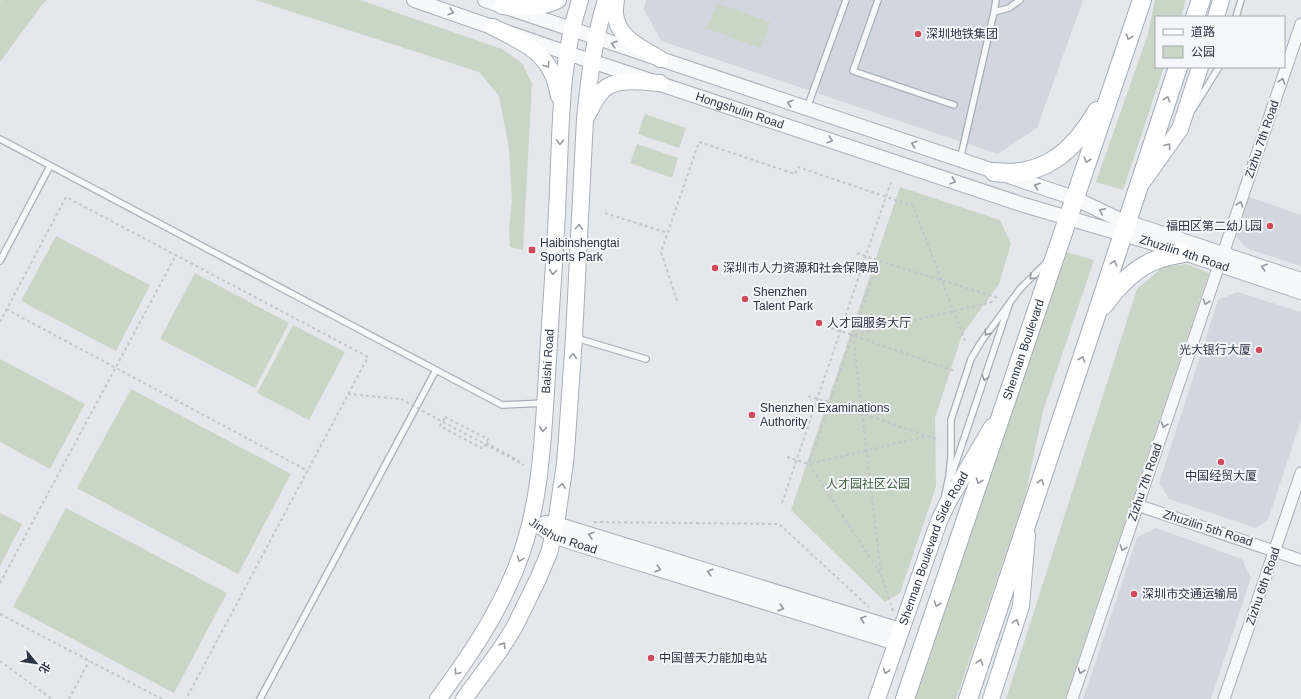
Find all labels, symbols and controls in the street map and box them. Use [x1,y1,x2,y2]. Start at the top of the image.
one-way arrow [447,8,454,16]
legend [1155,16,1285,68]
text: 道路 [1191,25,1215,39]
place label: 深圳地铁集团 [926,27,998,41]
marker: 深圳地铁集团 [913,29,923,39]
one-way arrow [1125,33,1133,40]
one-way arrow [611,40,618,48]
text: 公园 [1191,45,1215,59]
one-way arrow [542,61,550,68]
one-way arrow [1277,77,1285,84]
street label: Hongshulin Road [694,89,786,132]
one-way arrow [1163,96,1171,103]
street label: Zizhu 7th Road [1242,98,1282,180]
one-way arrow [787,99,794,107]
one-way arrow [826,135,833,144]
one-way arrow [555,139,564,145]
one-way arrow [910,141,917,149]
one-way arrow [1163,143,1171,150]
one-way arrow [1083,156,1092,163]
one-way arrow [949,176,956,185]
one-way arrow [1033,182,1040,191]
one-way arrow [1235,200,1243,207]
one-way arrow [1098,208,1106,216]
place label: 福田区第二幼儿园 [1166,219,1262,233]
marker: 福田区第二幼儿园 [1265,221,1275,231]
one-way arrow [575,224,584,230]
street label: Zhuzilin 4th Road [1138,232,1231,275]
place label: Haibinshengtai Sports Park [540,236,619,264]
marker: Haibinshengtai Sports Park [527,245,537,255]
one-way arrow [1109,260,1118,267]
place label: 深圳市人力资源和社会保障局 [723,261,879,275]
marker: 深圳市人力资源和社会保障局 [710,263,720,273]
one-way arrow [1261,264,1268,272]
one-way arrow [549,269,558,275]
one-way arrow [1029,272,1037,280]
place label: Shenzhen Talent Park [753,285,814,313]
marker: Shenzhen Talent Park [740,294,750,304]
street label: Shennan Boulevard [1000,297,1047,402]
one-way arrow [1202,298,1211,305]
place label: 人才园服务大厅 [827,316,911,330]
marker: 人才园服务大厅 [814,318,824,328]
one-way arrow [985,328,992,335]
street label: Baishi Road [539,329,557,394]
place label: 光大银行大厦 [1179,343,1251,357]
marker: 光大银行大厦 [1254,345,1264,355]
one-way arrow [568,353,577,359]
one-way arrow [1077,355,1086,362]
one-way arrow [981,375,990,382]
place label: Shenzhen Examinations Authority [760,401,889,429]
marker: Shenzhen Examinations Authority [747,410,757,420]
one-way arrow [1161,421,1169,428]
one-way arrow [539,426,548,432]
street label: Zizhu 7th Road [1125,441,1165,523]
marker: 中国经贸大厦 [1216,457,1226,467]
street label: Shennan Boulevard Side Road [896,469,971,627]
place label: 中国经贸大厦 [1185,469,1257,483]
park label: 人才园社区公园 [826,477,910,491]
one-way arrow [975,478,984,485]
one-way arrow [1036,478,1045,485]
one-way arrow [557,483,566,489]
street label: Zhuzilin 5th Road [1161,507,1255,549]
street label: Jinshun Road [526,515,599,557]
one-way arrow [588,531,595,540]
one-way arrow [1119,544,1128,551]
street label: Zizhu 6th Road [1243,545,1283,627]
one-way arrow [516,555,524,562]
one-way arrow [654,564,661,573]
one-way arrow [707,568,714,577]
place label: 深圳市交通运输局 [1142,587,1238,601]
marker: 深圳市交通运输局 [1129,589,1139,599]
one-way arrow [933,601,942,608]
one-way arrow [778,603,785,611]
one-way arrow [860,615,867,624]
one-way arrow [1011,618,1020,625]
one-way arrow [499,642,506,649]
north arrow [16,643,56,683]
place label: 中国普天力能加电站 [659,651,767,665]
marker: 中国普天力能加电站 [646,653,656,663]
one-way arrow [976,659,984,666]
text: 北 [37,660,53,676]
one-way arrow [883,667,891,674]
one-way arrow [1077,667,1086,674]
one-way arrow [455,668,462,675]

